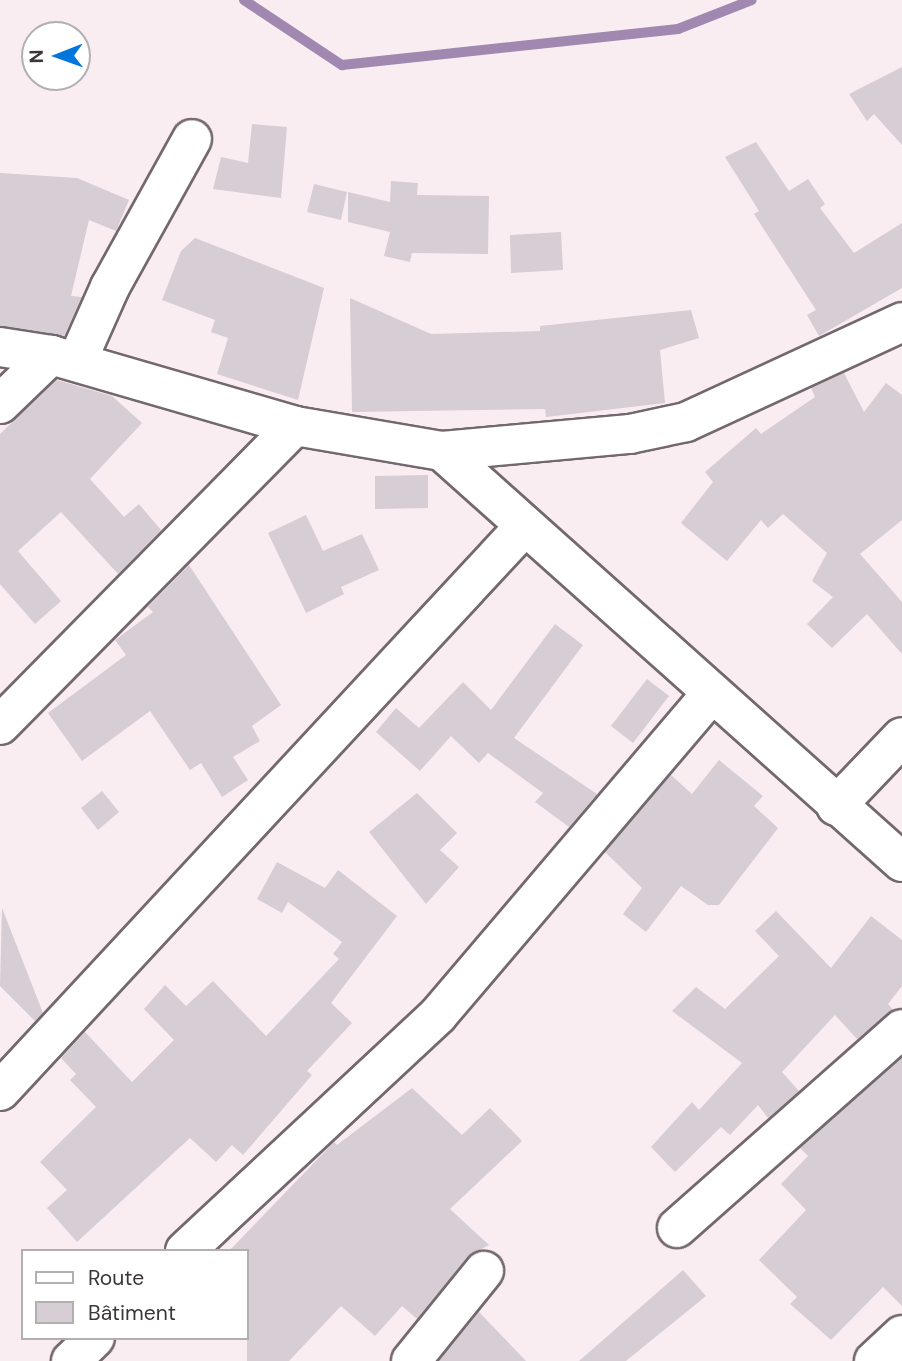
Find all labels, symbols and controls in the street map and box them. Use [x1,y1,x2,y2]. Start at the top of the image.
north arrow [21,21,91,91]
text: N [24,49,49,63]
legend [21,1249,248,1340]
text: Route [88,1264,144,1292]
text: Bâtiment [88,1299,176,1327]

